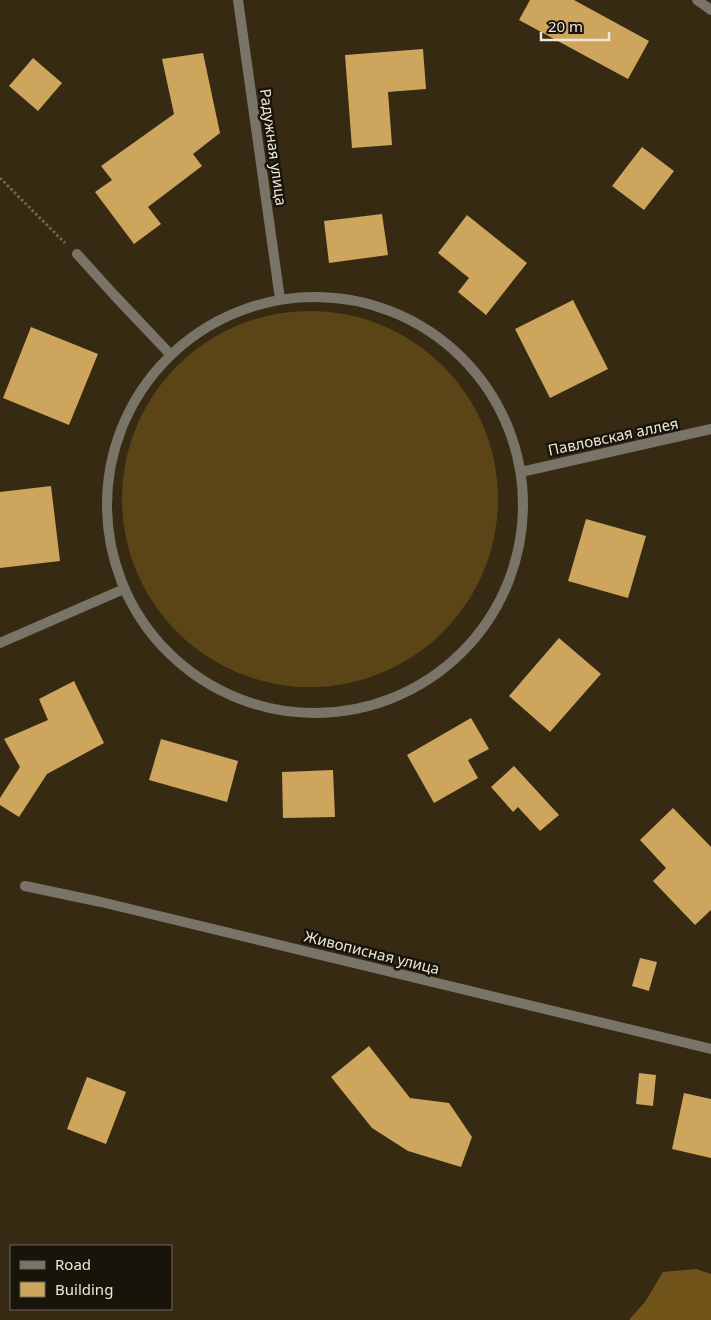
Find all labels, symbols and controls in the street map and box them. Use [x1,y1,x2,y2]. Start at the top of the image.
scale bar [541,10,608,42]
text: 20 m [548,16,583,36]
street label: Радужная улица [256,87,292,207]
street label: Павловская аллея [546,412,680,460]
street label: Живописная улица [302,926,442,978]
legend [10,1245,172,1310]
text: Road [55,1254,91,1274]
text: Building [55,1279,113,1299]

